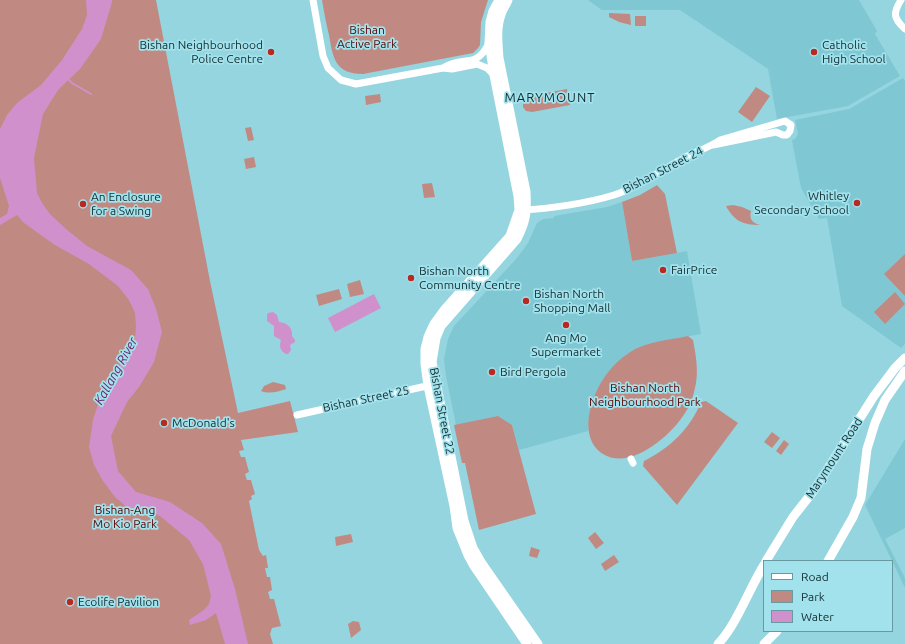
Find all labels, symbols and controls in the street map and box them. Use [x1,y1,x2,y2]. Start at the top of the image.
park label: Bishan Active Park [337,23,397,51]
place label: Bishan Neighbourhood Police Centre [139,38,263,66]
place label: Catholic High School [822,38,886,66]
marker: Bishan Neighbourhood Police Centre [266,47,276,57]
marker: Catholic High School [809,47,819,57]
district label: MARYMOUNT [504,90,596,106]
street label: Bishan Street 24 [620,144,706,196]
place label: Whitley Secondary School [754,189,849,217]
place label: An Enclosure for a Swing [91,190,161,218]
marker: Whitley Secondary School [852,198,862,208]
marker: An Enclosure for a Swing [78,199,88,209]
place label: FairPrice [671,263,717,277]
place label: Bishan North Community Centre [419,264,521,292]
marker: FairPrice [658,265,668,275]
marker: Bishan North Community Centre [406,273,416,283]
place label: Bishan North Shopping Mall [534,287,610,315]
marker: Bishan North Shopping Mall [521,296,531,306]
marker: Ang Mo Supermarket [561,320,571,330]
place label: Ang Mo Supermarket [531,331,601,359]
water label: Kallang River [91,334,141,408]
place label: Bird Pergola [500,365,566,379]
street label: Bishan Street 22 [427,366,457,456]
marker: Bird Pergola [487,367,497,377]
park label: Bishan North Neighbourhood Park [589,381,701,409]
street label: Bishan Street 25 [321,383,411,415]
street label: Marymount Road [803,415,865,501]
place label: McDonald's [172,416,235,430]
marker: McDonald's [159,418,169,428]
park label: Bishan-Ang Mo Kio Park [93,503,157,531]
legend [763,560,893,632]
text: Road [801,570,829,583]
text: Park [801,590,825,603]
place label: Ecolife Pavilion [78,595,159,609]
marker: Ecolife Pavilion [65,597,75,607]
text: Water [801,610,834,623]

